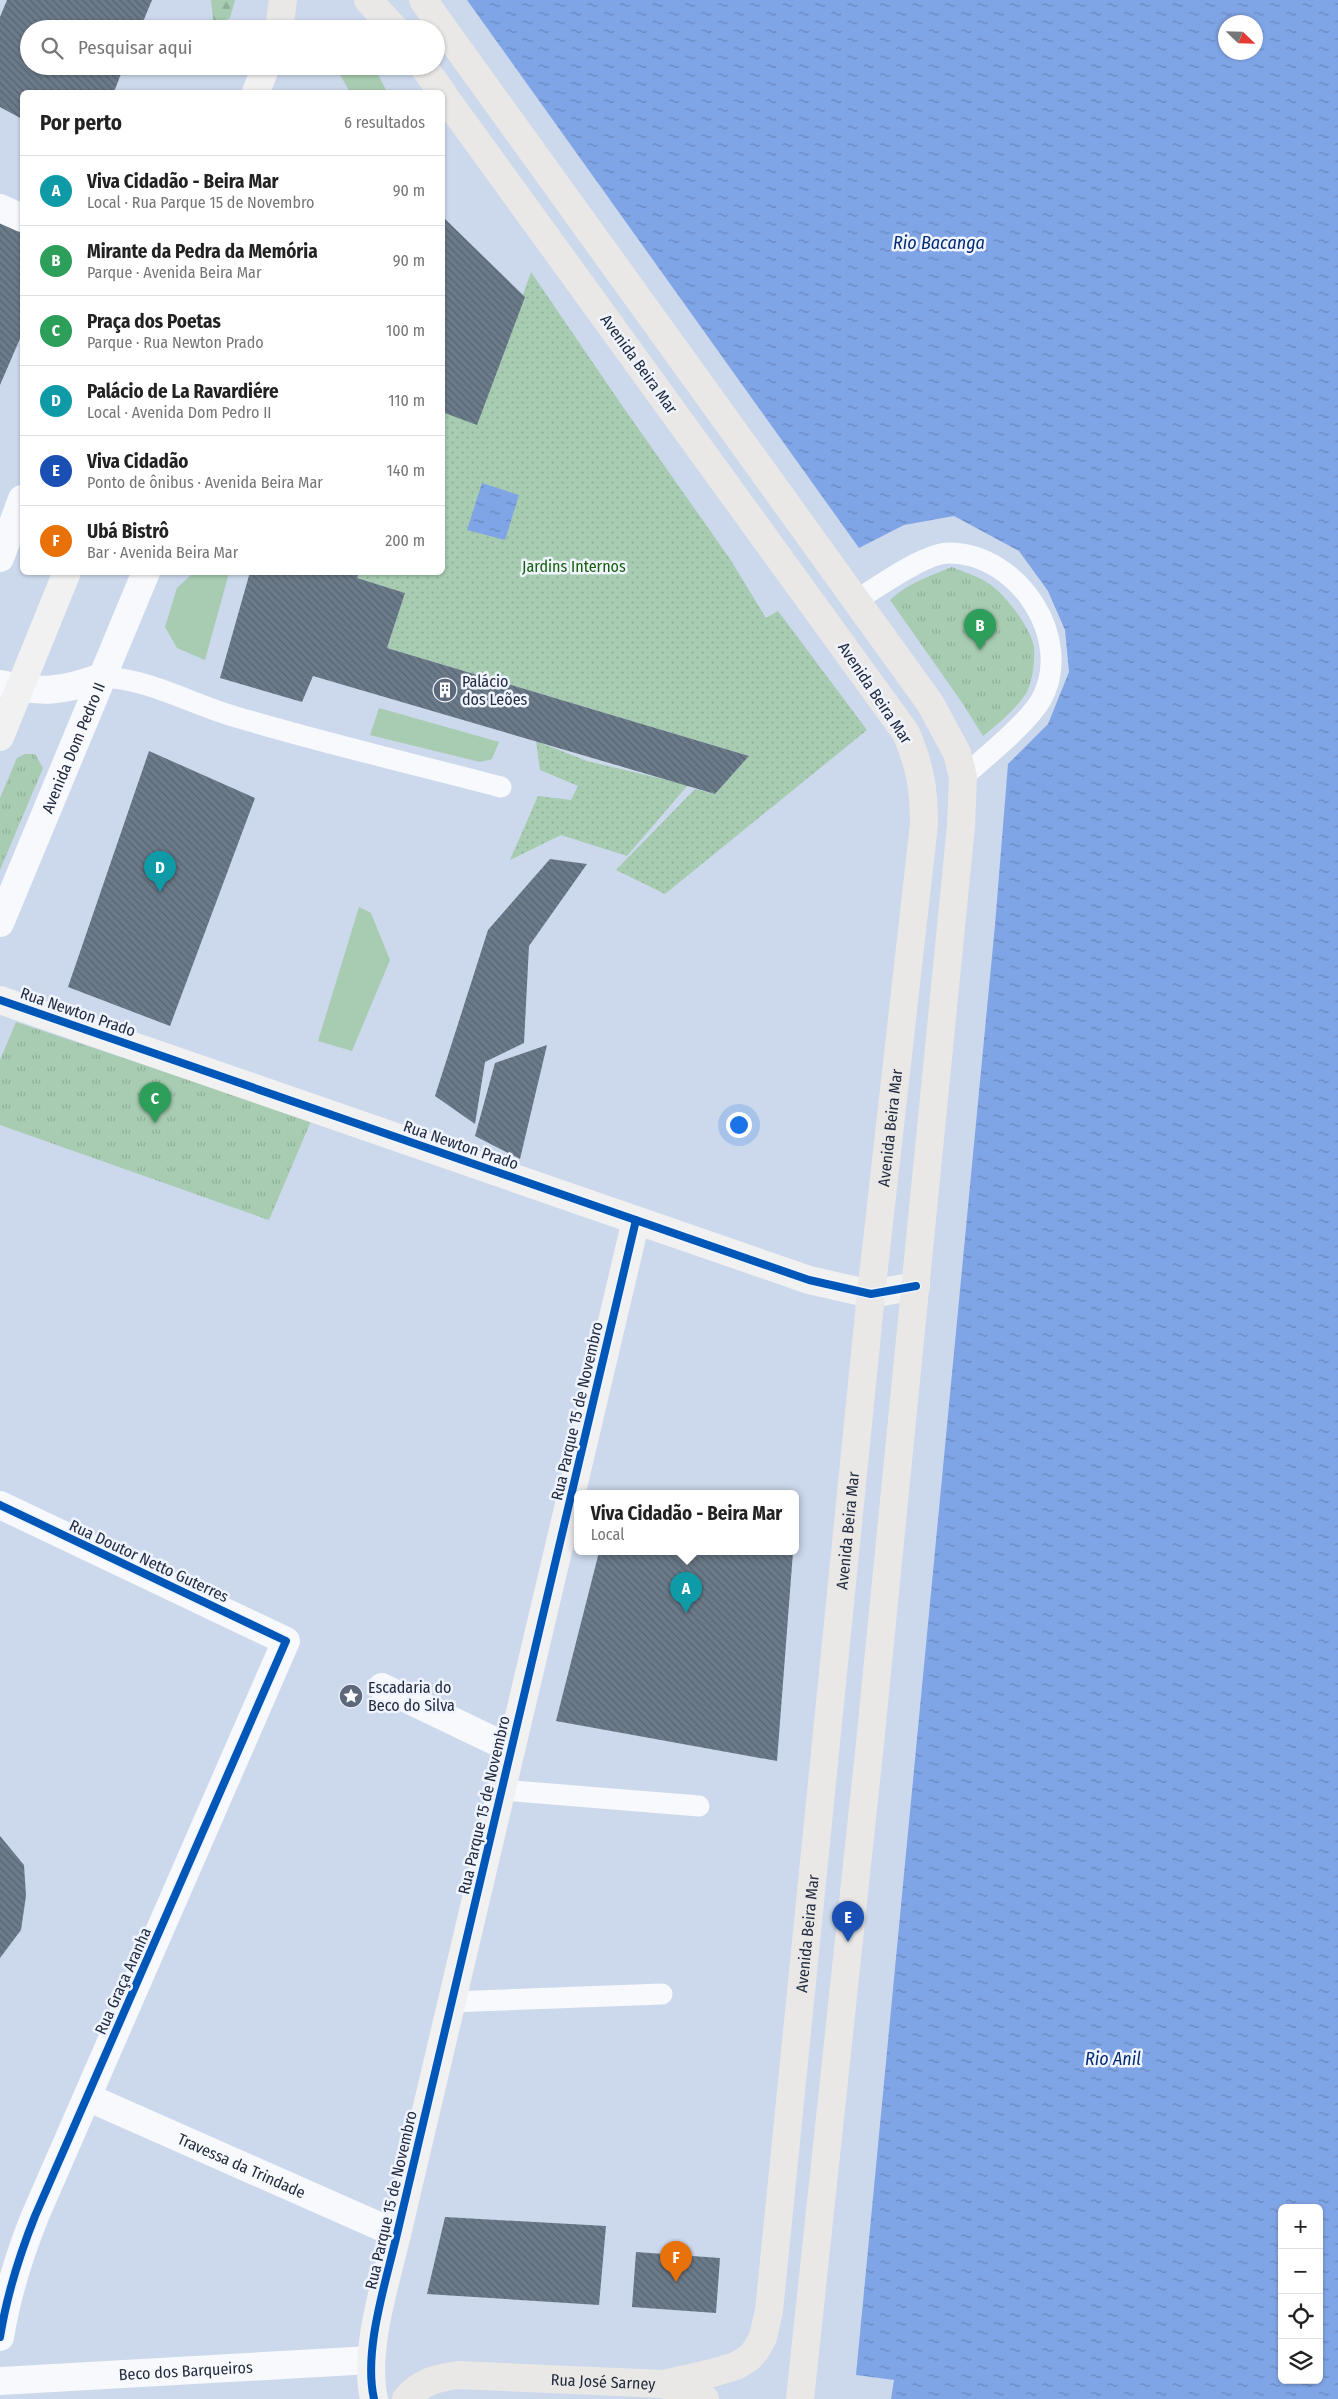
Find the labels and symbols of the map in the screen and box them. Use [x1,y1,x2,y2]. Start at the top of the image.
north arrow [1218,15,1263,60]
water label: Rio Bacanga [893,232,985,254]
street label: Avenida Beira Mar [597,311,682,418]
park label: Jardins Internos [522,557,626,576]
pin: B [964,609,996,650]
street label: Avenida Beira Mar [834,639,916,748]
place label: Palácio dos Leões [462,672,528,709]
building icon: Palácio dos Leões [432,677,458,703]
street label: Avenida Dom Pedro II [37,679,109,816]
pin: D [144,851,176,892]
street label: Rua Newton Prado [18,983,138,1041]
street label: Avenida Beira Mar [874,1068,906,1188]
pin: C [139,1082,171,1123]
your location [726,1112,752,1138]
street label: Rua Newton Prado [401,1116,521,1174]
street label: Rua Parque 15 de Novembro [547,1320,607,1502]
street label: Avenida Beira Mar [832,1470,863,1590]
street label: Rua Doutor Netto Guterres [66,1516,232,1606]
pin: A [670,1572,702,1613]
place label: Escadaria do Beco do Silva [368,1678,455,1715]
place icon: Escadaria do Beco do Silva [338,1683,364,1709]
street label: Rua Parque 15 de Novembro [454,1714,514,1896]
street label: Avenida Beira Mar [792,1873,822,1993]
pin: E [832,1901,864,1942]
street label: Rua Graça Aranha [91,1924,155,2037]
water label: Rio Anil [1085,2048,1141,2070]
street label: Rua Parque 15 de Novembro [361,2109,421,2291]
street label: Travessa da Trindade [175,2129,309,2202]
pin: F [660,2241,692,2282]
street label: Beco dos Barqueiros [118,2357,253,2384]
street label: Rua José Sarney [550,2370,657,2393]

